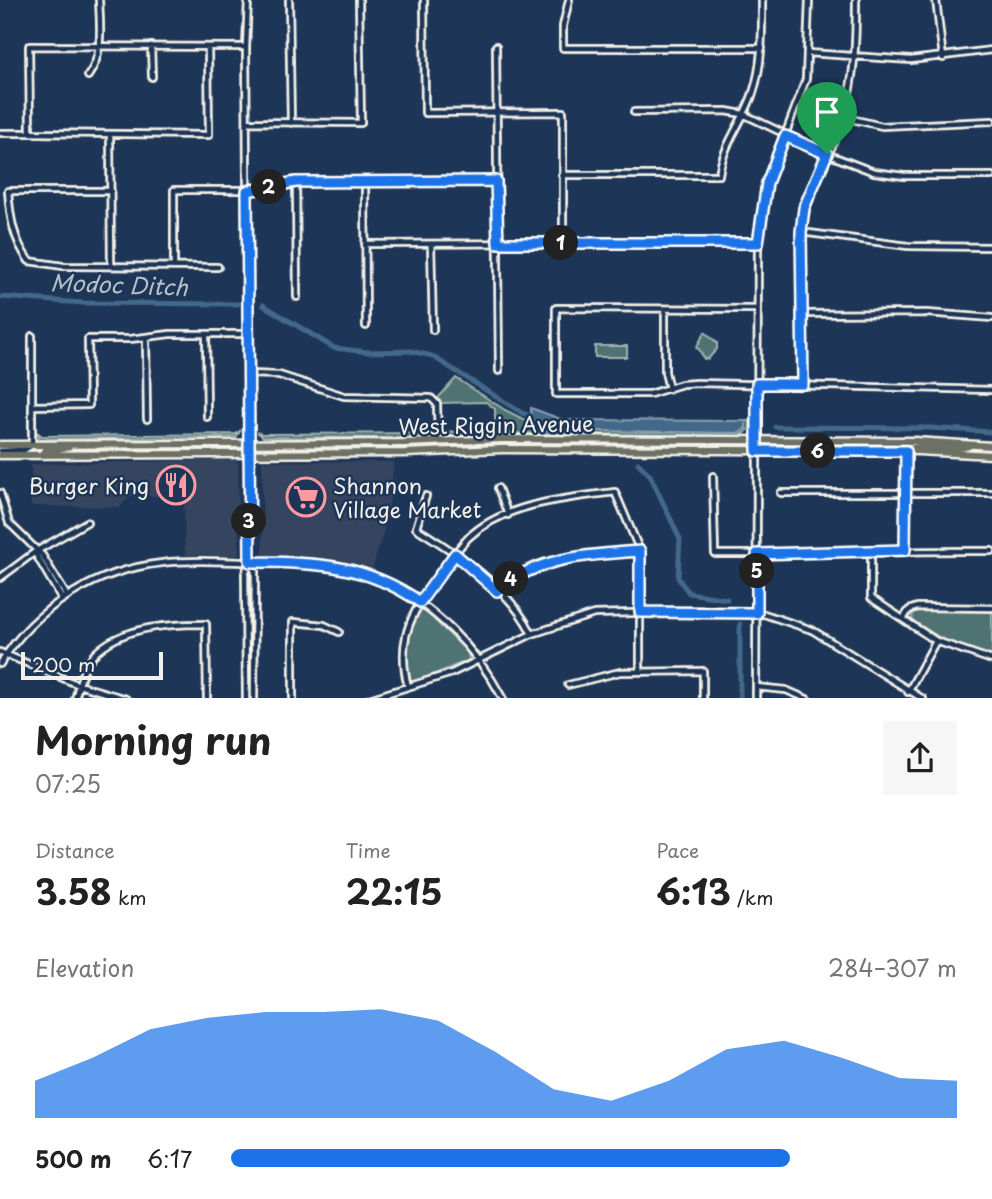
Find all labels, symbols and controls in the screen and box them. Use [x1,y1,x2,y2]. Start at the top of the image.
pin [797,82,857,154]
icon: arrive [808,93,846,131]
pin: 2 [252,170,286,204]
text: 2 [262,172,275,200]
pin: 1 [544,226,578,260]
text: 1 [556,228,565,256]
water label: Modoc Ditch [50,264,189,304]
street label: West Riggin Avenue [398,406,594,442]
pin: 6 [800,434,836,468]
text: 6 [811,436,824,464]
restaurant icon: Burger King [155,464,197,506]
place label: Burger King [29,469,149,501]
place label: Shannon Village Market [333,469,481,525]
supermarket icon: Shannon Village Market [285,476,327,518]
pin: 3 [232,504,266,538]
text: 3 [242,506,255,534]
pin: 5 [740,554,774,588]
text: 5 [750,556,763,584]
pin: 4 [494,562,528,596]
text: 4 [504,564,517,592]
scale bar [21,650,163,681]
text: 200 m [32,650,95,678]
text: Morning run [35,711,271,768]
button: share [883,721,957,795]
text: 07:25 [35,766,101,801]
text: Distance [35,836,115,864]
text: Time [346,836,391,864]
text: Pace [656,836,699,864]
text: 3.58 [35,864,112,917]
text: 22:15 [346,864,443,917]
text: 6:13 [656,864,731,917]
text: km [112,883,147,911]
text: /km [731,883,773,911]
text: Elevation [35,950,134,985]
text: 284–307 m [828,950,957,985]
text: 500 m [35,1141,112,1176]
text: 6:17 [147,1141,192,1176]

